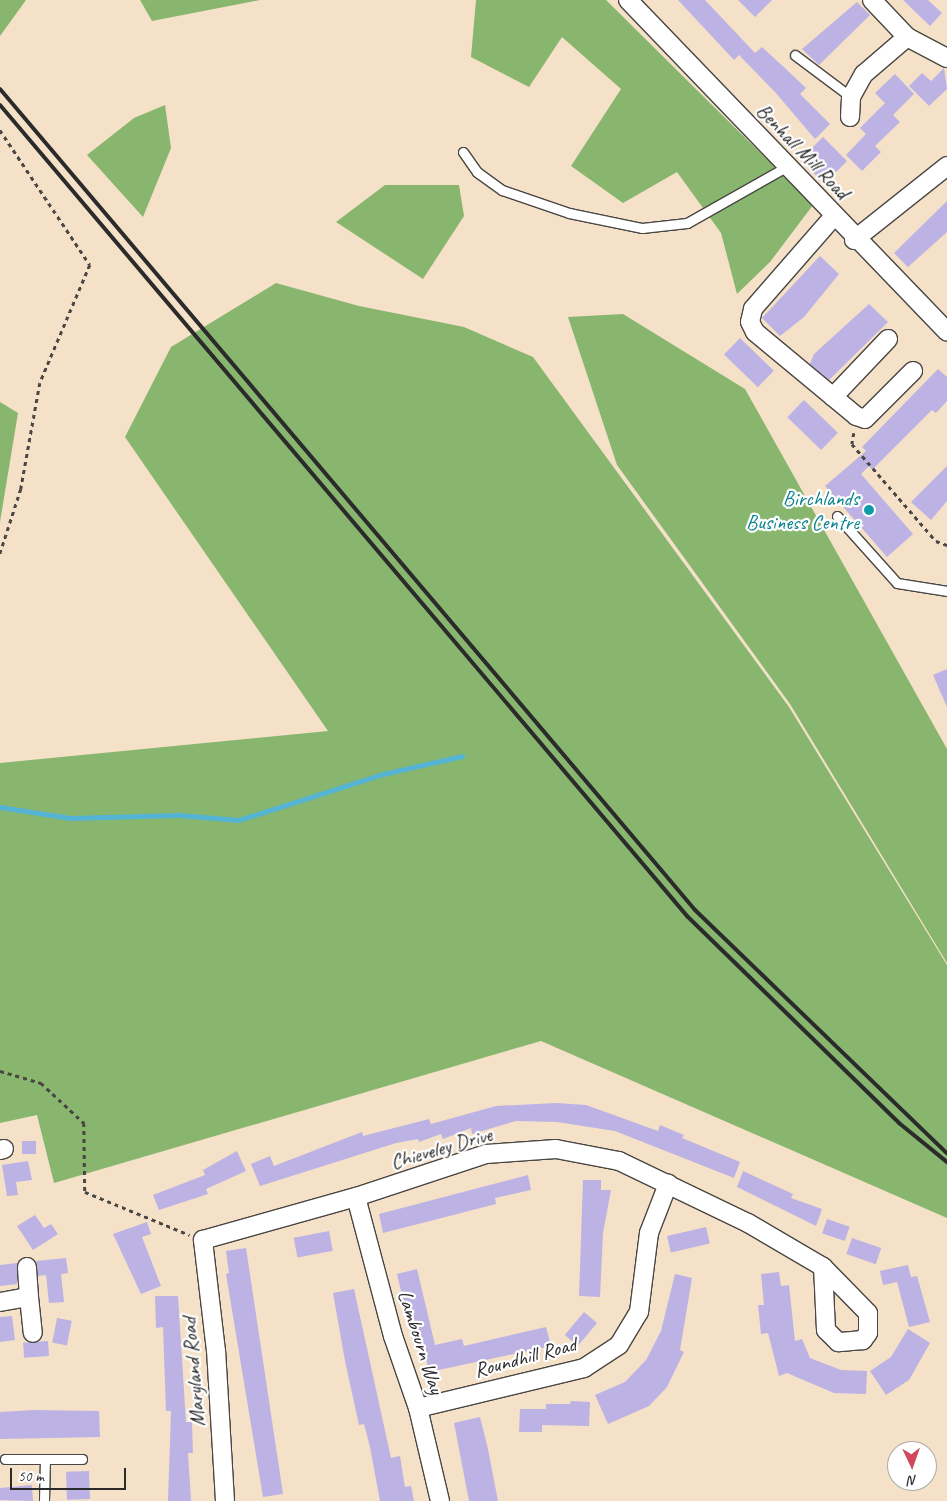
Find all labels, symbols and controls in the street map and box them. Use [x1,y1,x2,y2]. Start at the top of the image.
street label: Benhall Mill Road [751,98,855,204]
place label: Birchlands Business Centre [746,485,859,535]
marker: Birchlands Business Centre [863,504,875,516]
street label: Chieveley Drive [387,1121,495,1175]
street label: Lambourn Way [392,1287,450,1397]
street label: Maryland Road [176,1317,210,1427]
street label: Roundhill Road [471,1331,579,1383]
north arrow [887,1441,937,1491]
scale bar [12,1458,129,1490]
text: 50 m [18,1467,44,1486]
text: N [908,1472,918,1489]

